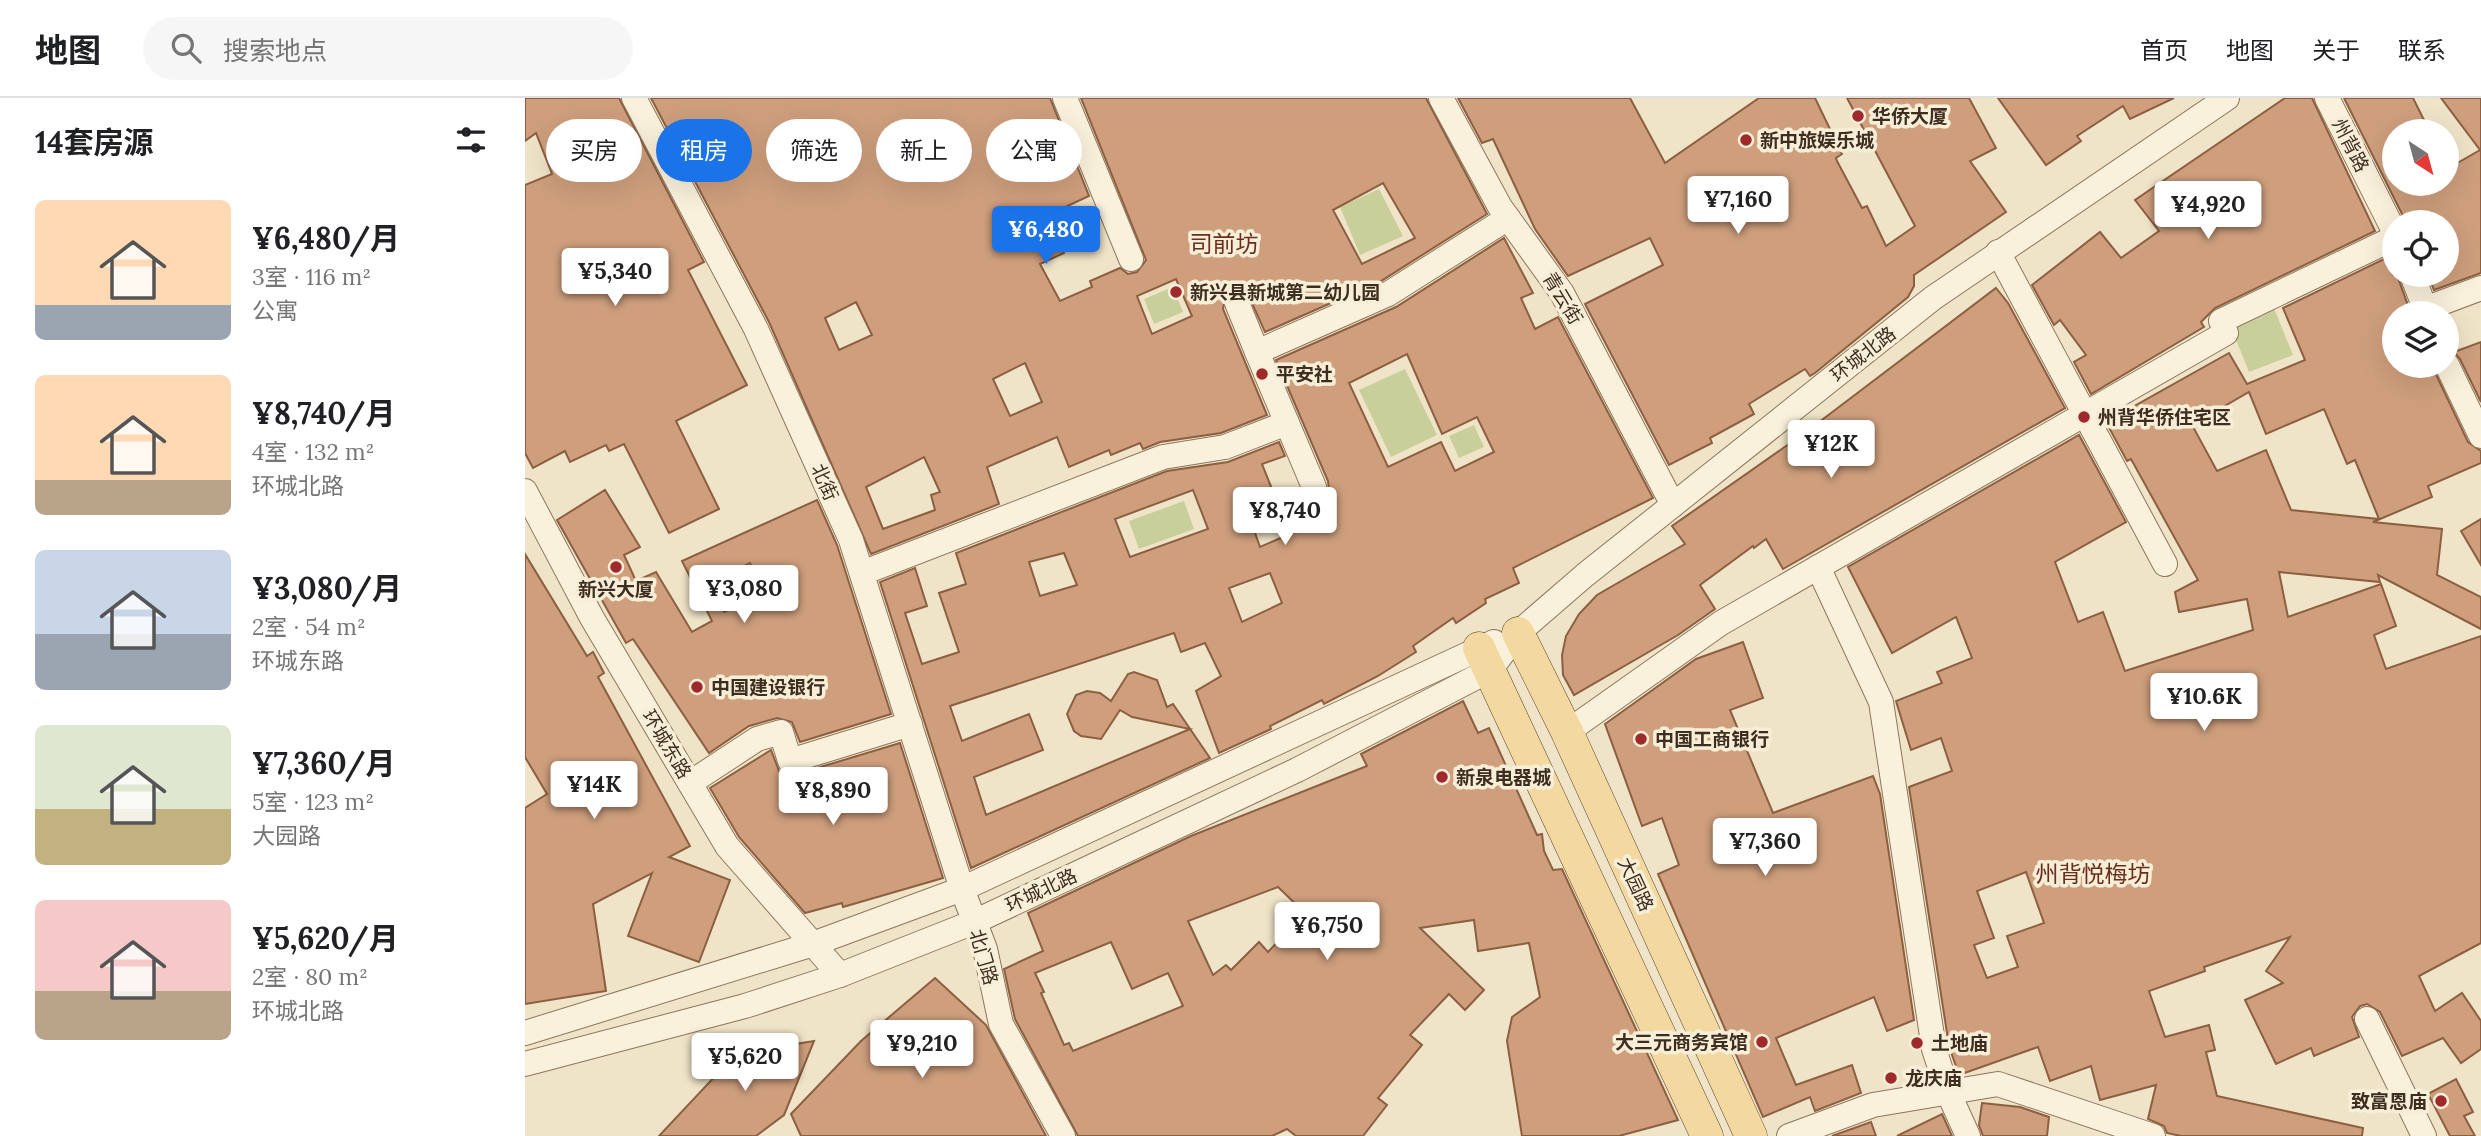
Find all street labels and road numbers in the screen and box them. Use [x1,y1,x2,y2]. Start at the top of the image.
street label: 州背路 [2327,114,2375,176]
street label: 青云街 [1538,267,1588,329]
street label: 环城北路 [1826,321,1900,387]
street label: 北街 [806,460,844,504]
street label: 环城东路 [637,705,697,783]
street label: 大园路 [1613,853,1659,915]
street label: 环城北路 [1001,863,1081,917]
street label: 北门路 [965,926,1003,988]

